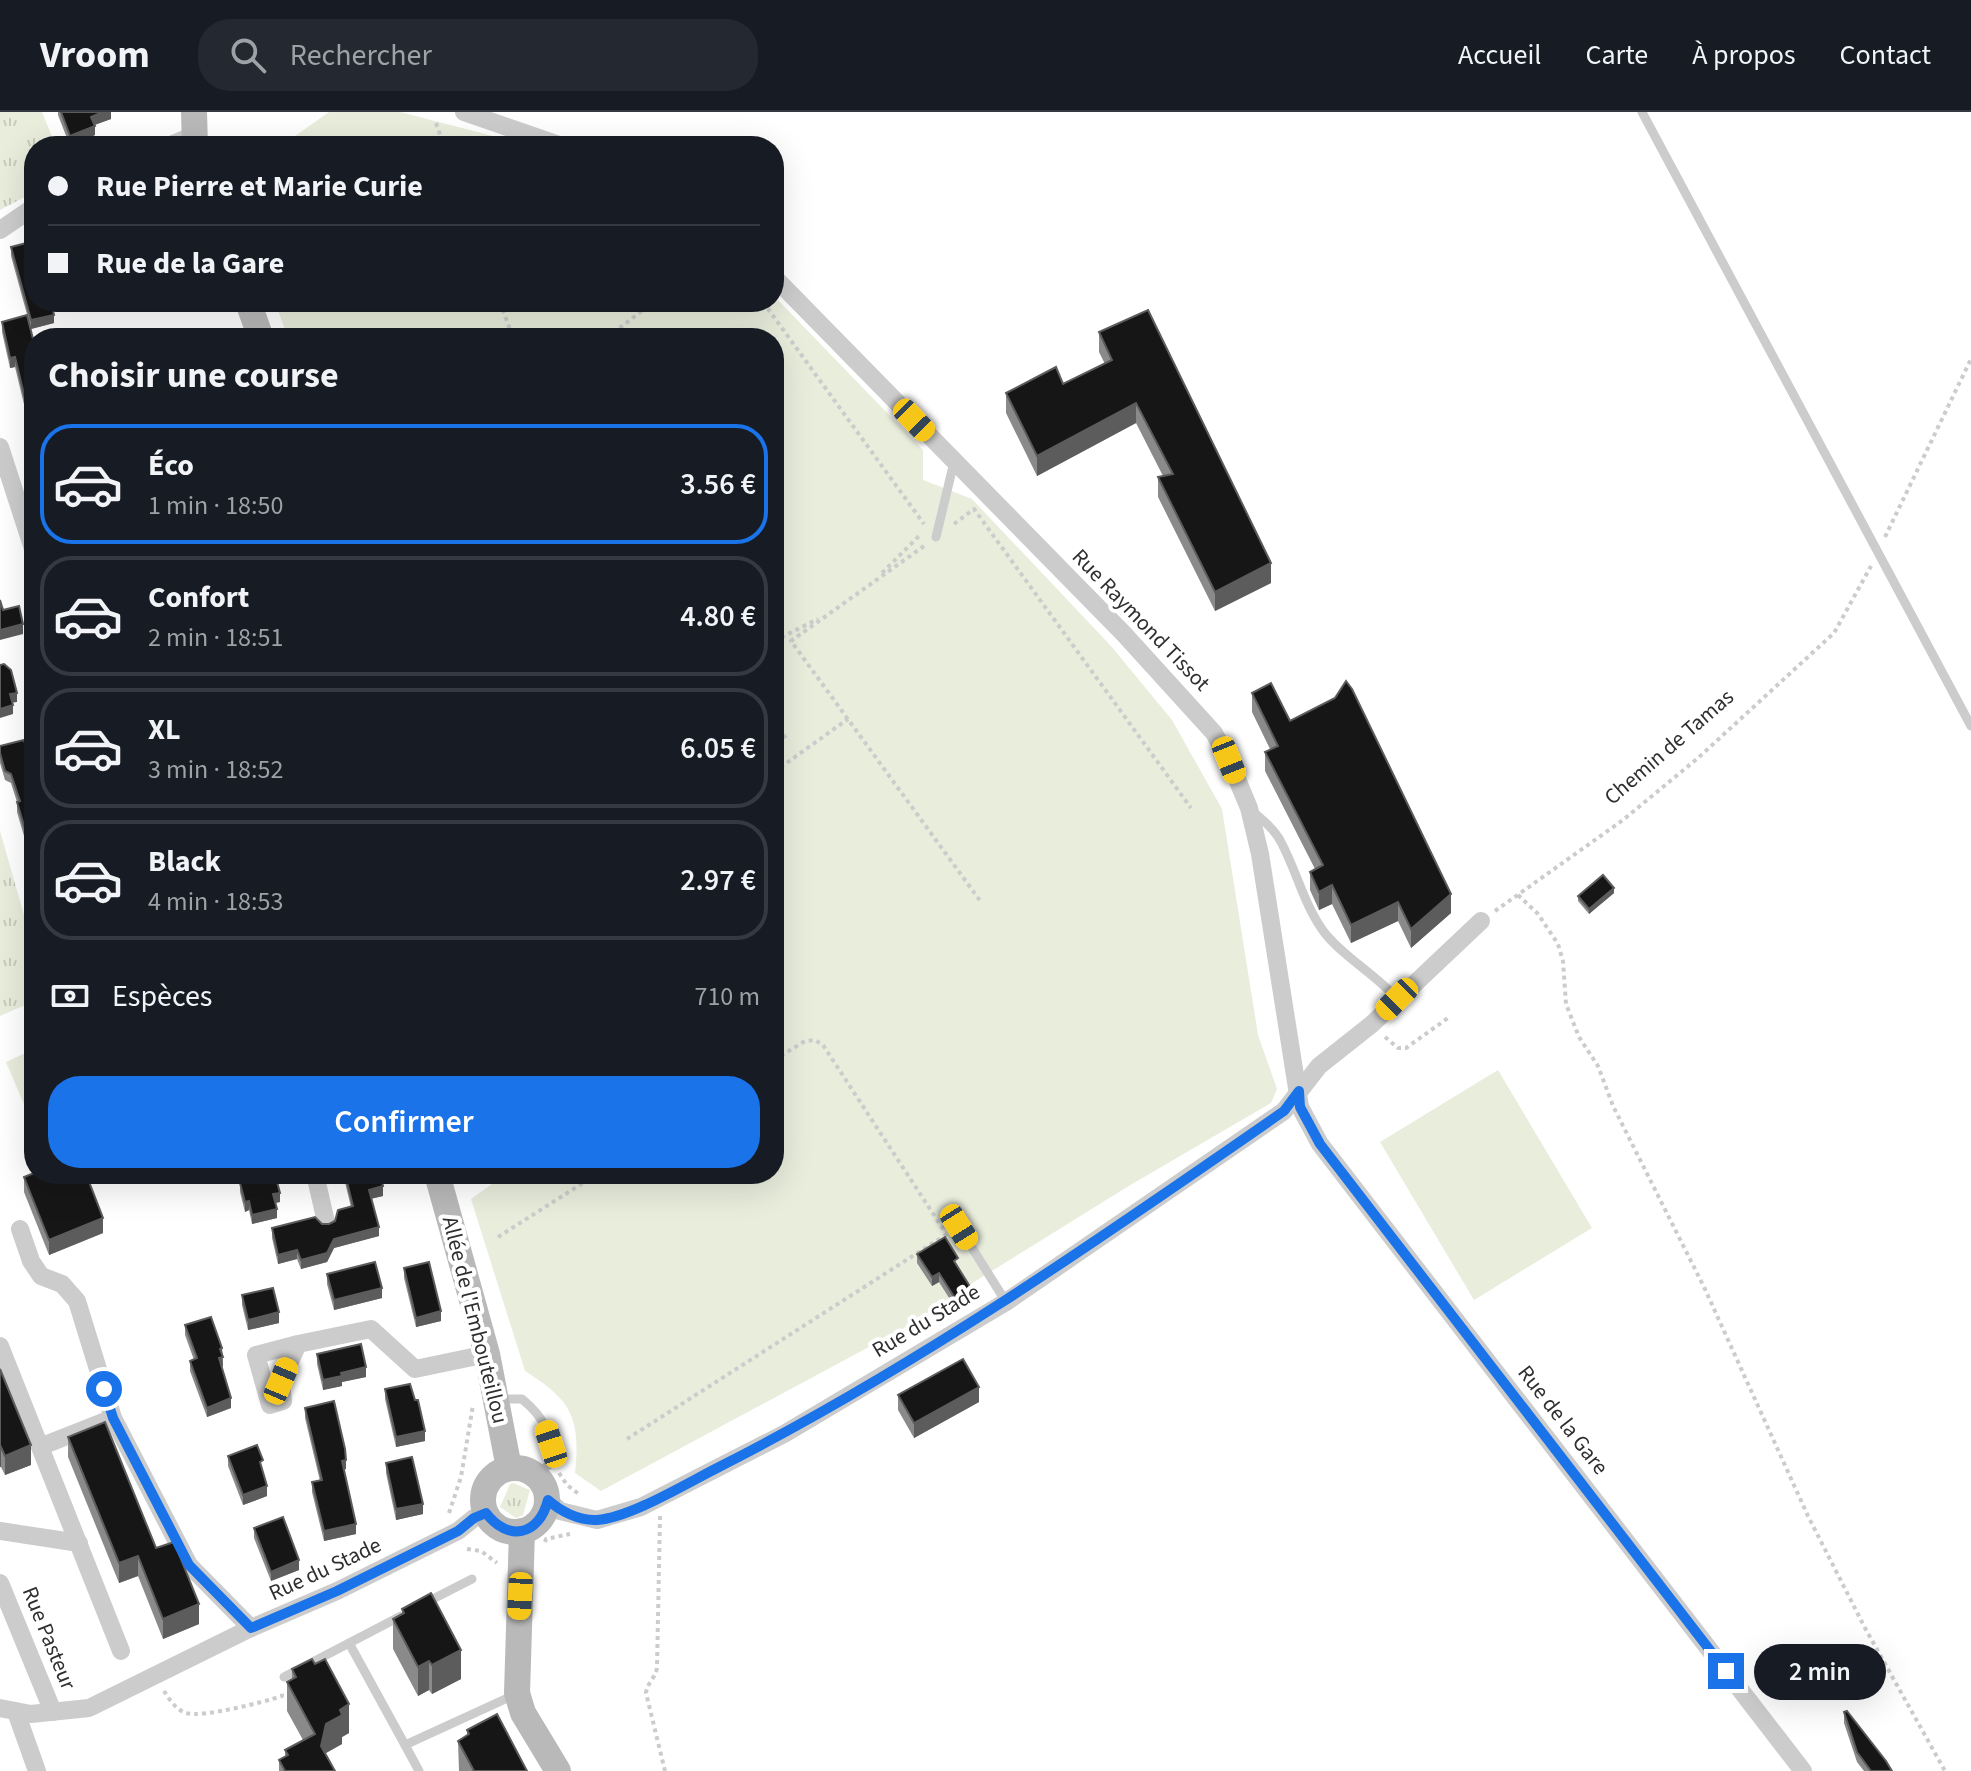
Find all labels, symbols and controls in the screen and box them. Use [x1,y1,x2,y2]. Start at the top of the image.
search box [198,19,758,91]
text: Vroom [40,28,150,82]
icon: search [226,33,270,77]
text: Rechercher [290,34,432,77]
text: Accueil [1458,35,1541,75]
text: Carte [1585,35,1648,75]
text: À propos [1692,35,1796,75]
text: Contact [1840,35,1931,75]
text: Rue Pierre et Marie Curie [96,165,423,208]
text: Rue de la Gare [96,242,284,285]
text: Choisir une course [48,350,339,401]
car [889,394,939,446]
text: Éco [148,444,194,487]
icon: car [52,448,124,520]
text: 3.56 € [680,463,756,506]
text: 1 min · 18:50 [148,487,283,524]
street label: Rue Raymond Tissot [1065,542,1218,699]
text: Confort [148,576,249,619]
icon: car [52,580,124,652]
text: 4.80 € [680,595,756,638]
text: 2 min · 18:51 [148,619,283,656]
street label: Chemin de Tamas [1597,681,1741,813]
text: XL [148,708,181,751]
icon: car [52,712,124,784]
text: 6.05 € [680,727,756,770]
car [1209,733,1249,787]
text: 3 min · 18:52 [148,751,283,788]
text: Black [148,840,221,883]
icon: car [52,844,124,916]
text: 2.97 € [680,859,756,902]
text: 4 min · 18:53 [148,883,283,920]
icon: cash [48,974,92,1018]
car [1372,974,1422,1024]
text: Espèces [112,975,212,1018]
text: 710 m [694,978,760,1015]
button: Confirmer [48,1076,760,1168]
car [936,1200,982,1254]
street label: Allée de l'Embouteillou [434,1213,516,1427]
street label: Rue du Stade [866,1276,986,1366]
car [261,1354,301,1408]
street label: Rue de la Gare [1510,1358,1616,1482]
route start [86,1371,122,1407]
car [532,1417,570,1471]
street label: Rue du Stade [263,1529,387,1609]
car [507,1571,533,1621]
street label: Rue Pasteur [14,1582,84,1695]
callout: 2 min [1754,1643,1886,1699]
route end [1708,1653,1744,1689]
text: 2 min [1789,1653,1851,1690]

